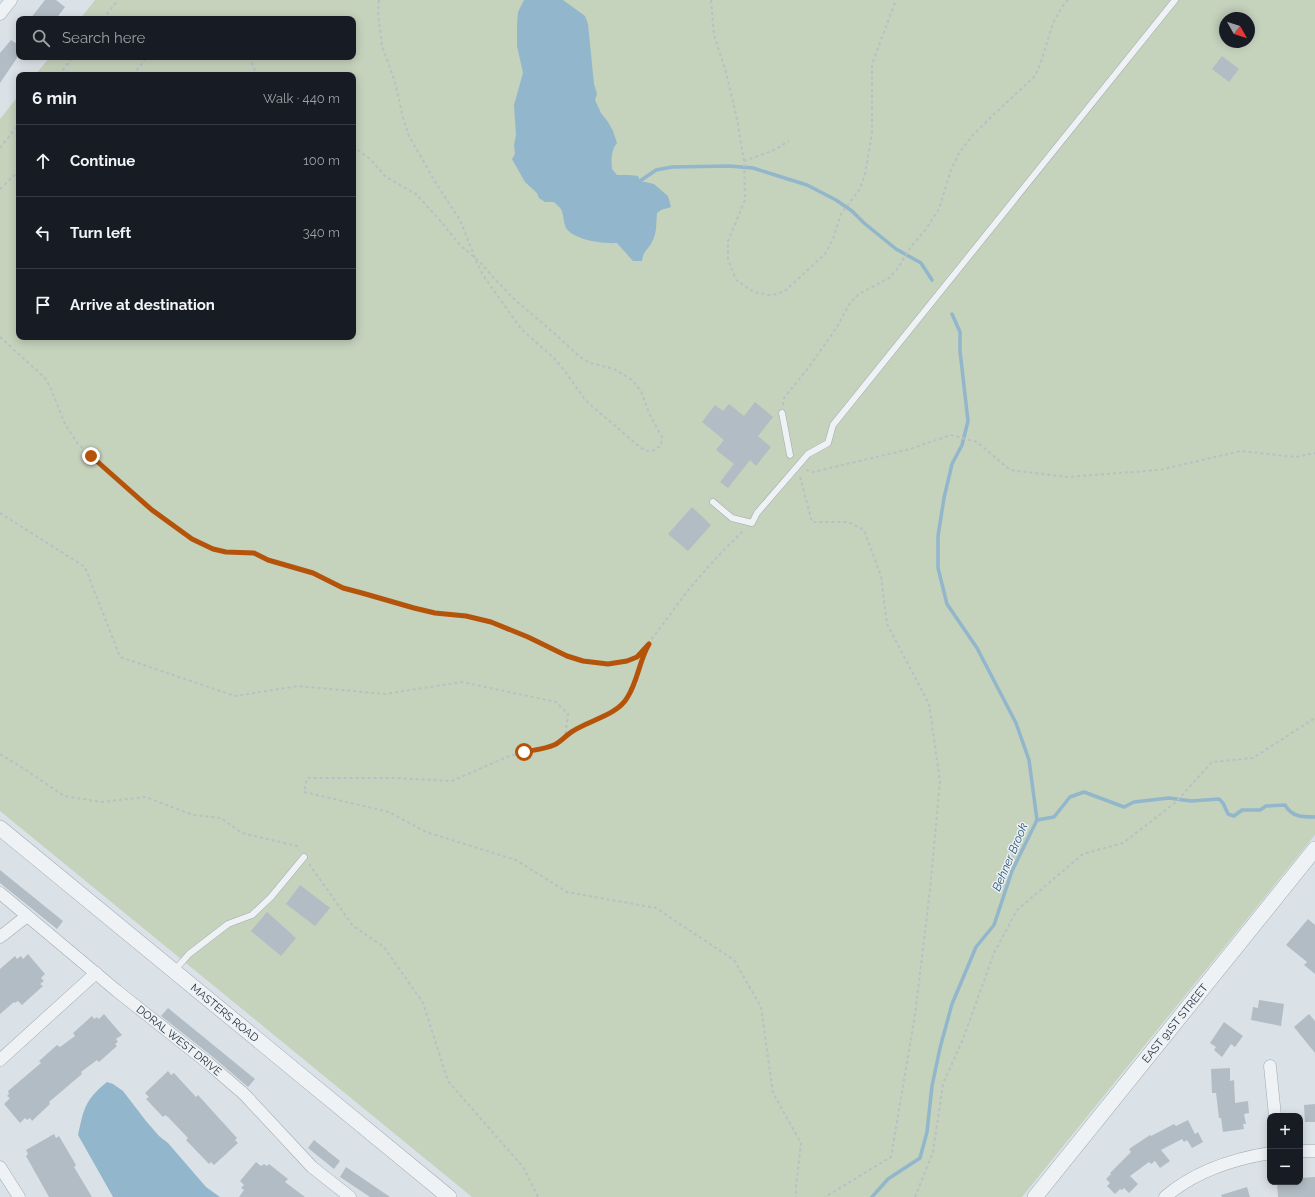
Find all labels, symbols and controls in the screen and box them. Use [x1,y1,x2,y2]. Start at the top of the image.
north arrow [1219,12,1255,48]
search box [16,16,356,60]
icon: search [30,27,52,49]
text: Search here [62,29,145,47]
text: 6 min [32,88,77,108]
text: Walk · 440 m [263,91,340,106]
icon: ahead [32,150,54,172]
text: Continue [70,152,135,170]
text: 100 m [303,153,340,168]
icon: left [32,222,54,244]
text: Turn left [70,224,131,242]
text: 340 m [303,225,340,240]
icon: arrive [32,294,54,316]
text: Arrive at destination [70,296,215,314]
route end [82,447,100,465]
route start [515,743,533,761]
water label: Behner Brook [989,820,1031,893]
street label: MASTERS ROAD [188,981,262,1045]
street label: EAST 91ST STREET [1139,981,1211,1065]
street label: DORAL WEST DRIVE [134,1002,225,1079]
map controls [1267,1113,1303,1185]
button: + [1267,1113,1303,1149]
button: − [1267,1149,1303,1185]

